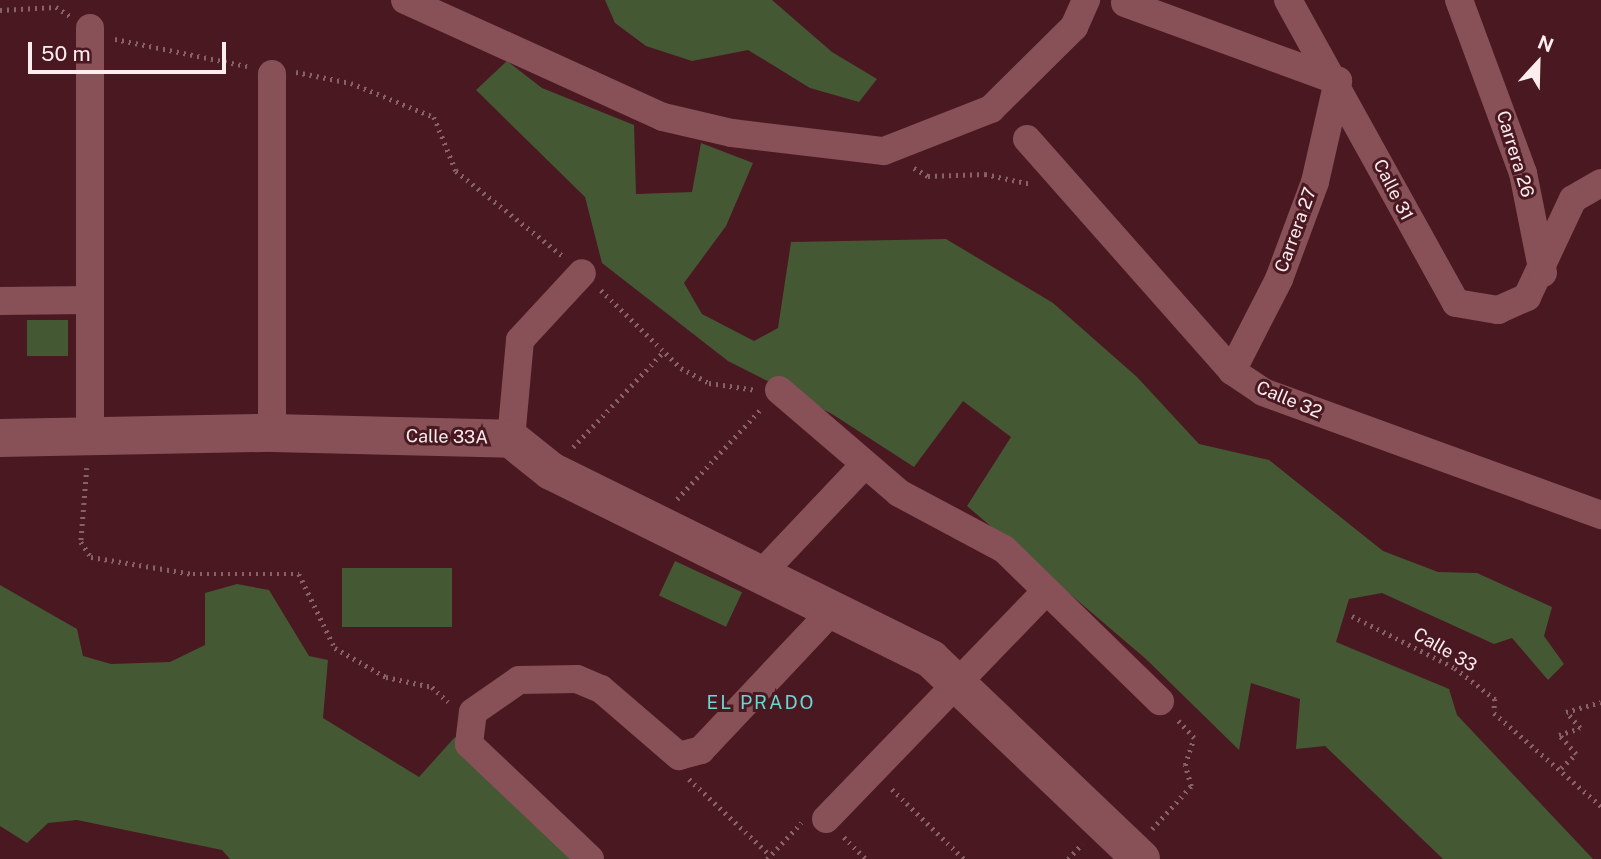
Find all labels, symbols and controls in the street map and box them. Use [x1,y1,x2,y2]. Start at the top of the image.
scale bar [32,28,229,72]
north arrow [1503,28,1573,98]
text: N [1535,31,1557,57]
text: 50 m [41,41,91,66]
street label: Carrera 26 [1492,108,1538,200]
street label: Calle 31 [1368,156,1418,224]
street label: Carrera 27 [1271,185,1321,275]
street label: Calle 32 [1253,377,1325,423]
street label: Calle 33A [406,425,488,449]
street label: Calle 33 [1409,623,1481,677]
district label: EL PRADO [707,692,815,714]

